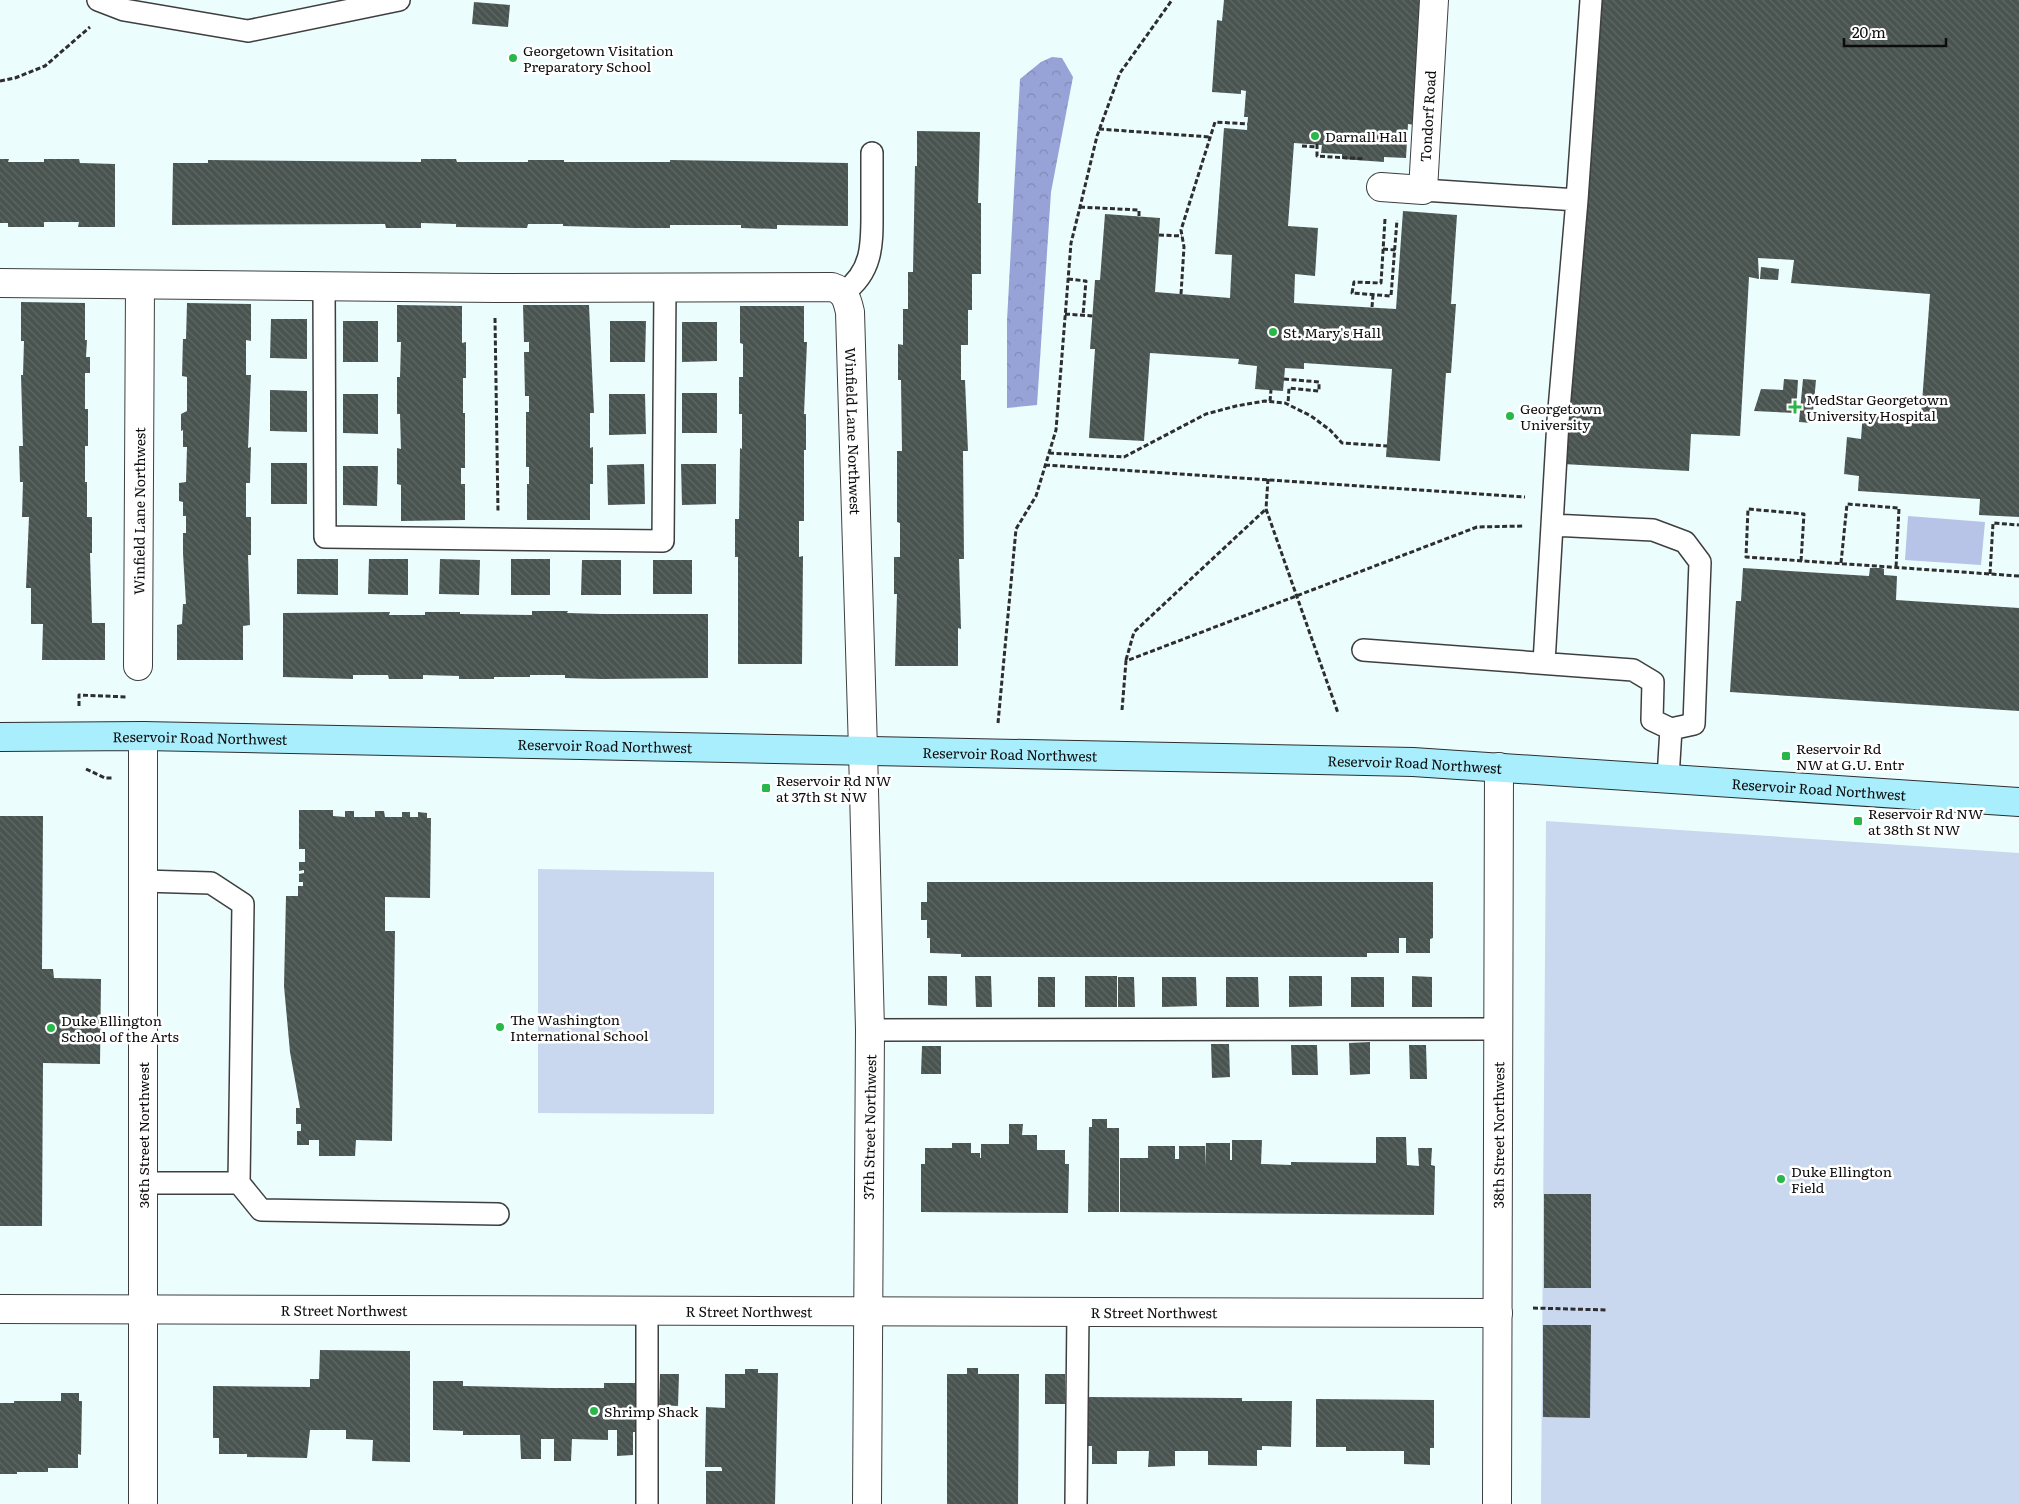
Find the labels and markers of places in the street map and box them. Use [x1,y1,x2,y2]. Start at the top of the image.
place label: Georgetown Visitation Preparatory School [523,40,674,76]
marker: Georgetown Visitation Preparatory School [507,52,519,64]
place label: Darnall Hall [1325,126,1408,146]
marker: Darnall Hall [1309,130,1321,142]
place label: St. Mary's Hall [1283,322,1381,342]
marker: St. Mary's Hall [1267,326,1279,338]
place label: MedStar Georgetown University Hospital [1806,389,1948,425]
place label: Georgetown University [1520,398,1602,434]
marker: MedStar Georgetown University Hospital [1788,400,1802,414]
marker: Georgetown University [1504,410,1516,422]
place label: Reservoir Rd NW at G.U. Entr [1796,738,1904,774]
marker: Reservoir Rd NW at G.U. Entr [1780,750,1792,762]
place label: Reservoir Rd NW at 37th St NW [776,770,891,806]
marker: Reservoir Rd NW at 37th St NW [760,782,772,794]
place label: Reservoir Rd NW at 38th St NW [1868,803,1983,839]
marker: Reservoir Rd NW at 38th St NW [1852,815,1864,827]
place label: The Washington International School [510,1009,649,1045]
place label: Duke Ellington School of the Arts [61,1010,179,1046]
marker: The Washington International School [494,1021,506,1033]
marker: Duke Ellington School of the Arts [45,1022,57,1034]
place label: Duke Ellington Field [1791,1161,1892,1197]
marker: Duke Ellington Field [1775,1173,1787,1185]
place label: Shrimp Shack [604,1401,699,1421]
marker: Shrimp Shack [588,1405,600,1417]

